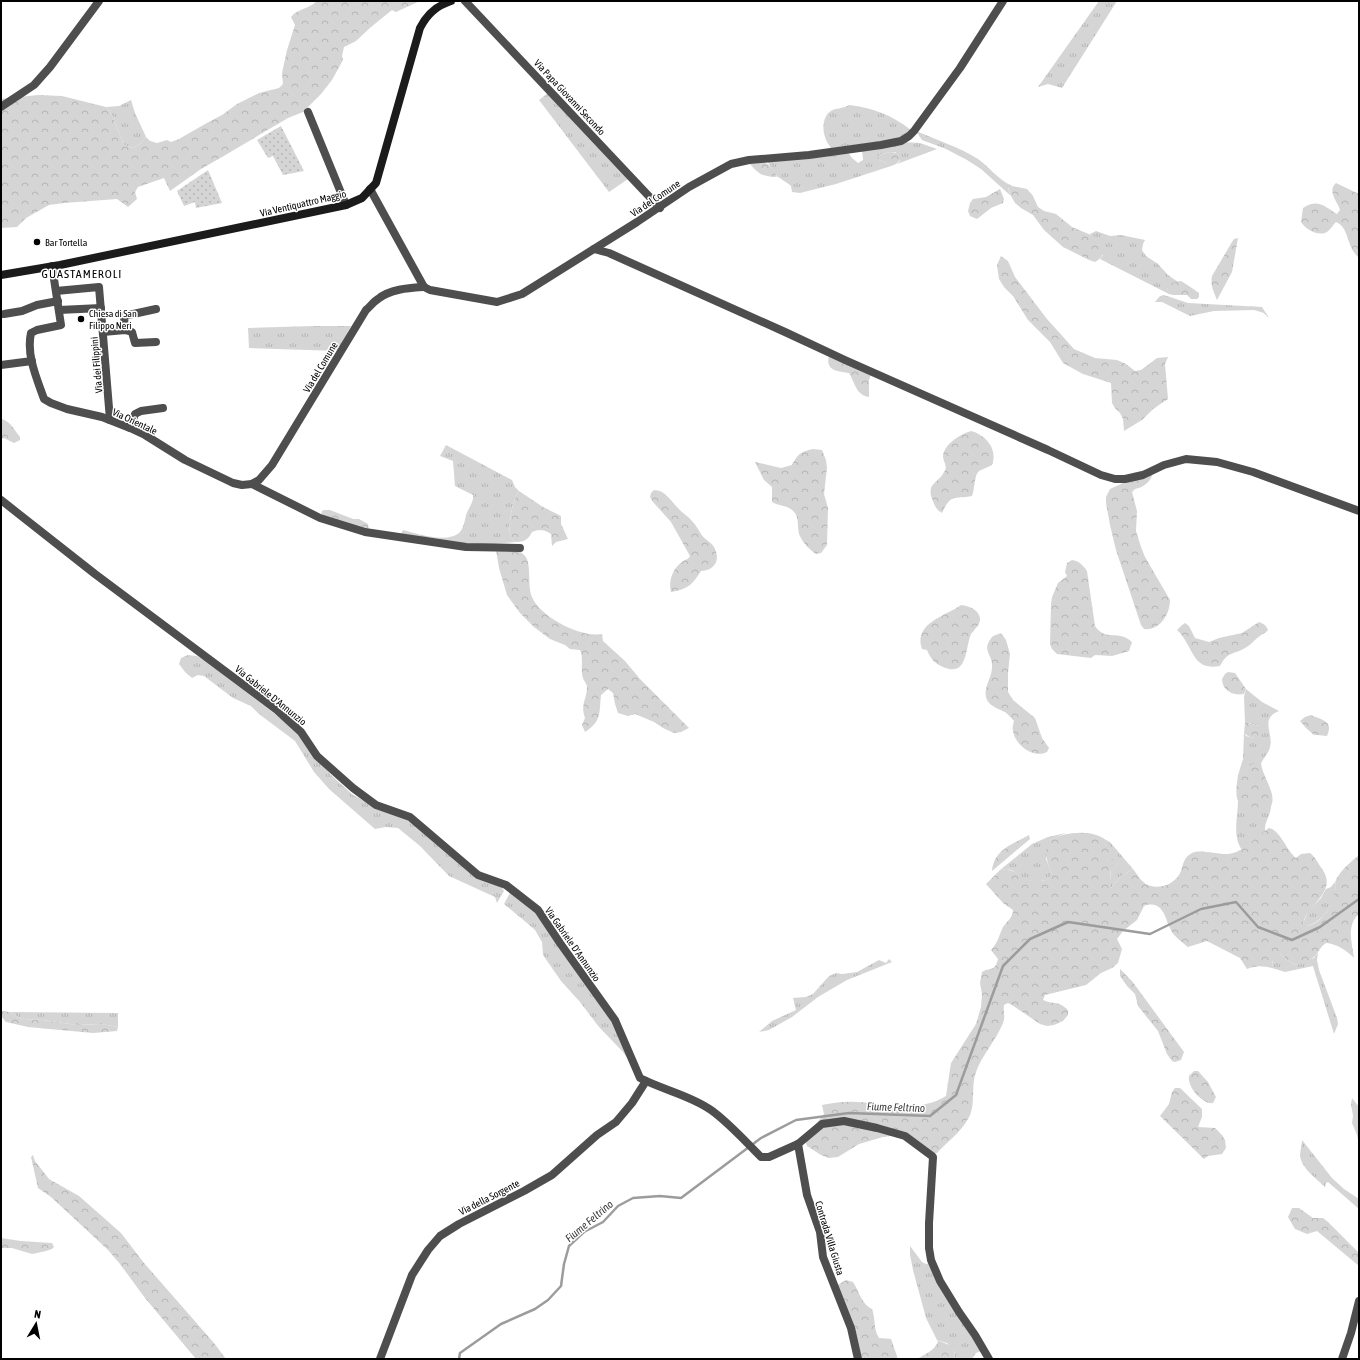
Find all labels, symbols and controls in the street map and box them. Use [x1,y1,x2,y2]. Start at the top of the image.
street label: Via Papa Giovanni Secondo [532,57,608,137]
street label: Via del Comune [629,178,682,219]
street label: Via Ventiquattro Maggio [259,188,348,219]
marker: Bar Tortella [32,237,42,247]
place label: Bar Tortella [45,237,88,248]
district label: GUASTAMEROLI [42,267,122,281]
place label: Chiesa di San Filippo Neri [89,308,137,331]
marker: Chiesa di San Filippo Neri [76,314,86,324]
street label: Via dei Filippini [89,336,104,394]
street label: Via del Comune [301,340,340,395]
street label: Via Orientale [111,406,159,437]
street label: Via Gabriele D'Annunzio [233,663,309,728]
street label: Via Gabriele D'Annunzio [543,905,603,984]
water label: Fiume Feltrino [867,1100,925,1114]
street label: Via della Sorgente [457,1177,522,1217]
water label: Fiume Feltrino [563,1198,615,1244]
street label: Contrada Villa Giusta [813,1200,846,1277]
north arrow [16,1304,56,1344]
text: N [33,1308,42,1321]

